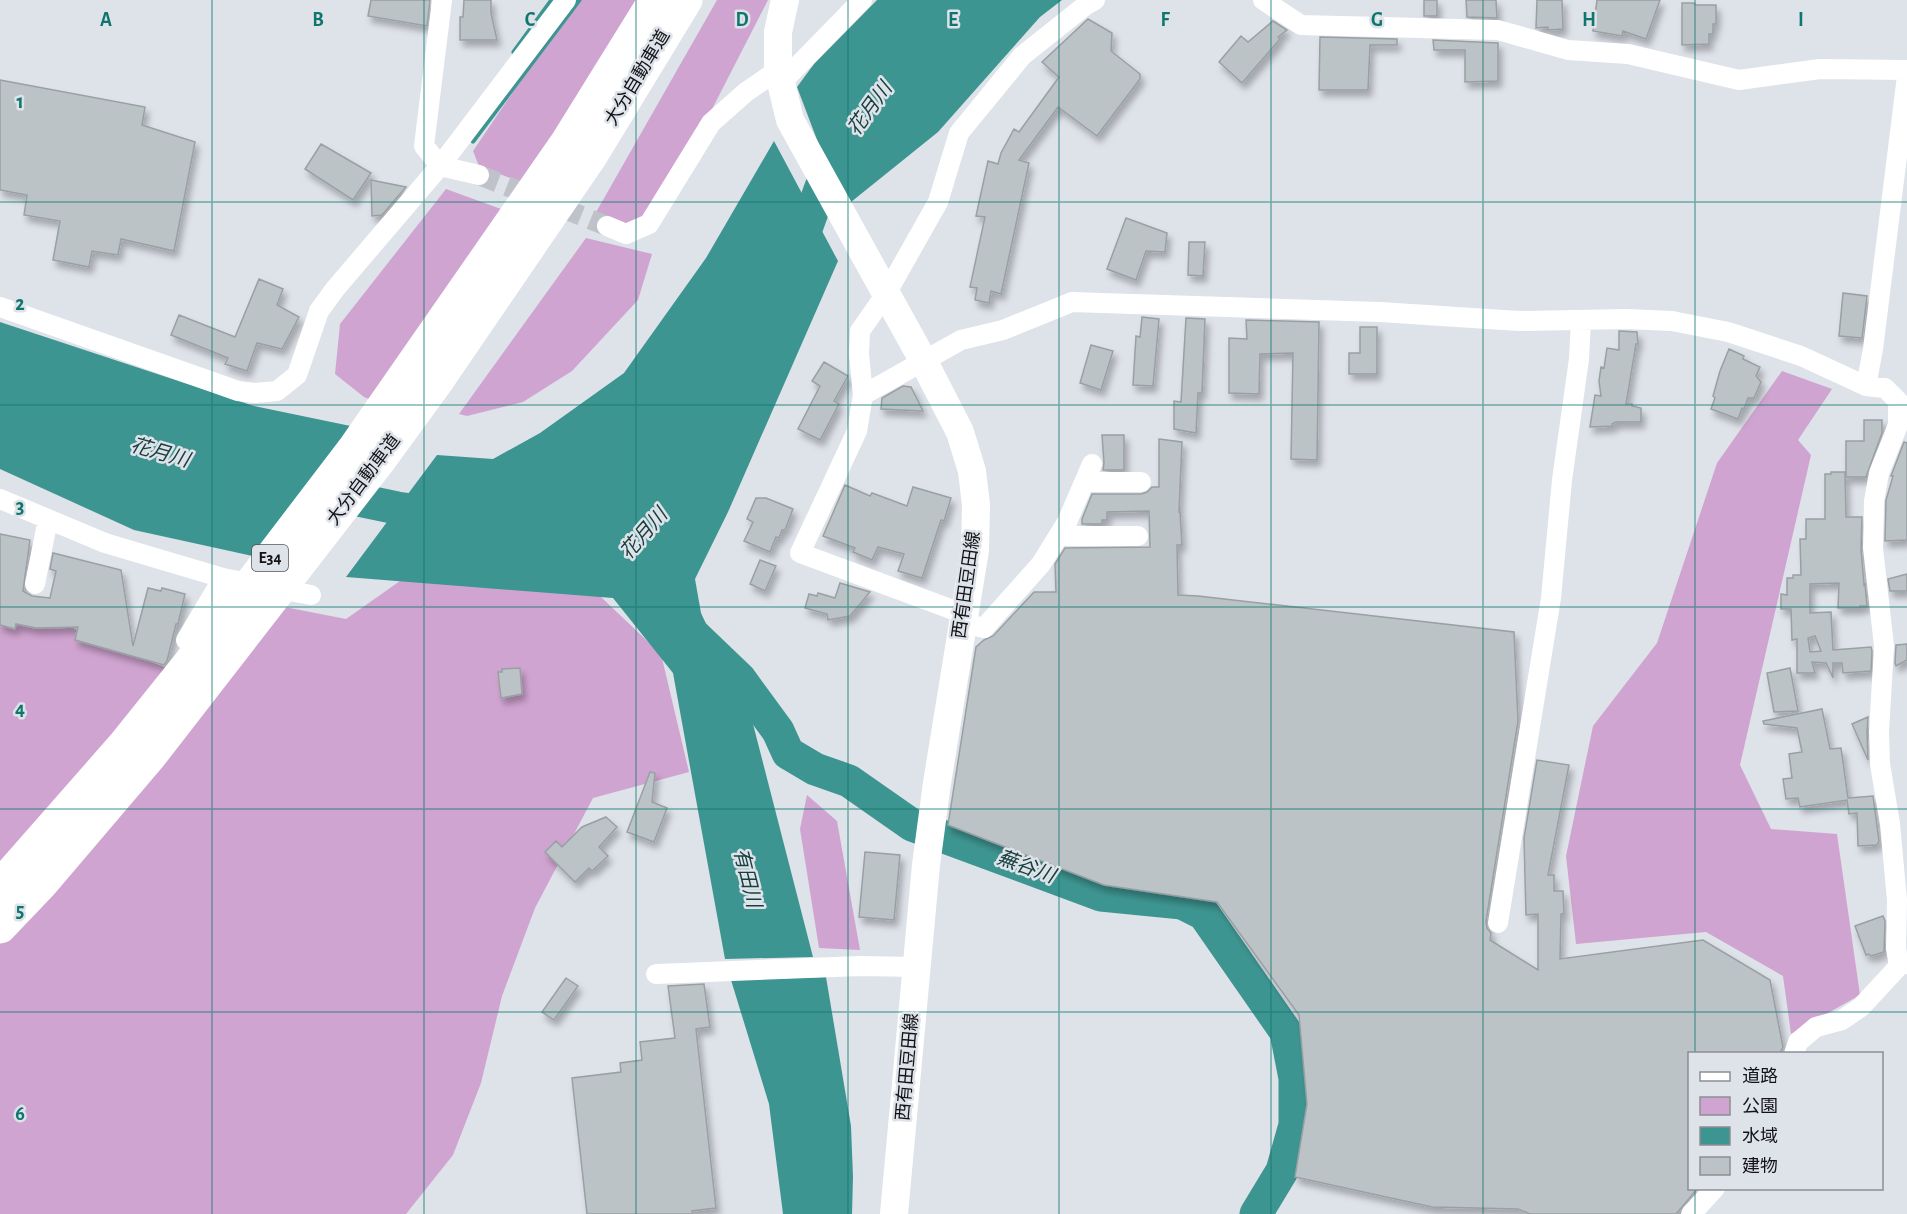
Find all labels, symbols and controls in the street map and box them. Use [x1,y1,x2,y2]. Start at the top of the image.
text: A [100,10,112,30]
text: B [312,10,324,30]
text: C [525,10,536,30]
text: D [735,10,749,30]
text: E [948,10,958,30]
text: F [1160,10,1170,30]
text: G [1371,10,1383,30]
text: H [1582,10,1596,30]
text: I [1798,10,1804,30]
street label: 大分自動車道 [601,26,674,129]
water label: 花月川 [843,77,897,139]
text: 1 [16,92,24,112]
text: 2 [15,294,25,314]
street label: 大分自動車道 [323,430,404,529]
water label: 花月川 [128,434,194,471]
text: 3 [16,497,24,517]
water label: 花月川 [616,503,673,563]
street label: 西有田豆田線 [949,530,983,640]
road number: E34 [252,545,288,571]
text: 4 [15,699,25,719]
water label: 有田川 [730,846,765,911]
water label: 蕪谷川 [994,846,1060,887]
text: 5 [16,901,24,921]
street label: 西有田豆田線 [892,1012,922,1122]
legend [1688,1052,1883,1190]
text: 道路 [1742,1066,1778,1086]
text: 公園 [1742,1097,1778,1116]
text: 6 [15,1104,25,1124]
text: 水域 [1742,1127,1778,1146]
text: 建物 [1742,1156,1778,1176]

